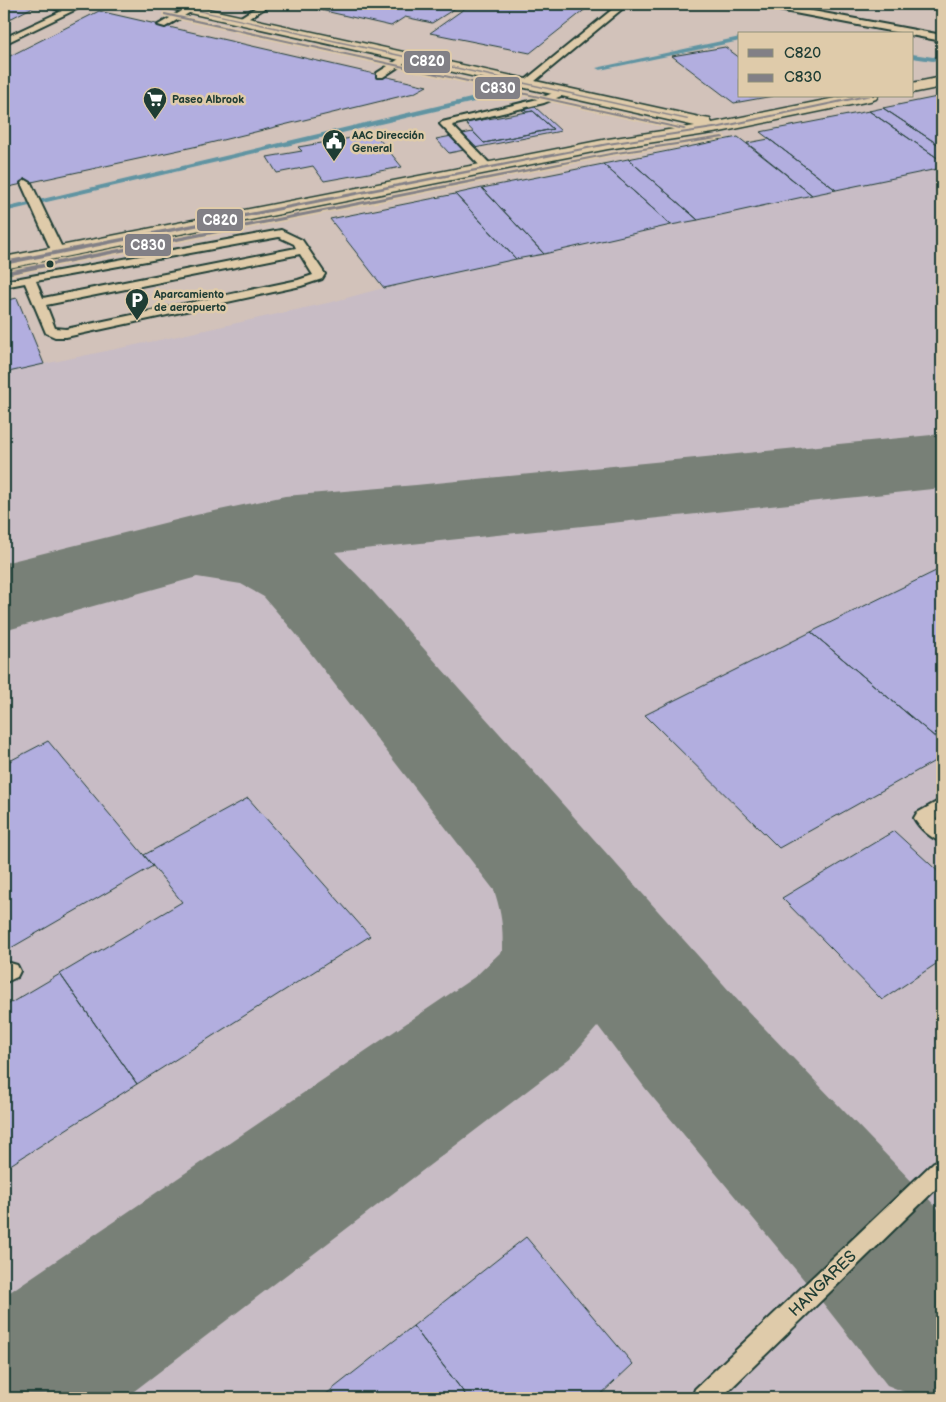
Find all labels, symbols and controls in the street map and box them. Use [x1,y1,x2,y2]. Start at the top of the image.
legend [738,32,914,98]
text: C820 [784,44,821,63]
line badge: C820 [403,50,451,74]
text: C820 [409,53,445,70]
text: C830 [784,68,822,87]
line badge: C830 [474,76,521,100]
text: C830 [480,80,516,97]
supermarket icon: Paseo Albrook [142,86,168,120]
place label: Paseo Albrook [172,93,244,106]
public building icon: AAC Dirección General [321,128,347,162]
place label: AAC Dirección General [351,129,424,155]
line badge: C820 [196,208,244,232]
text: C820 [202,212,238,229]
line badge: C830 [124,233,172,257]
text: C830 [130,237,166,254]
unlabelled marker [45,259,55,269]
parking icon: Aparcamiento de aeropuerto [124,287,150,321]
place label: Aparcamiento de aeropuerto [153,288,226,314]
street label: HANGARES [785,1247,861,1321]

